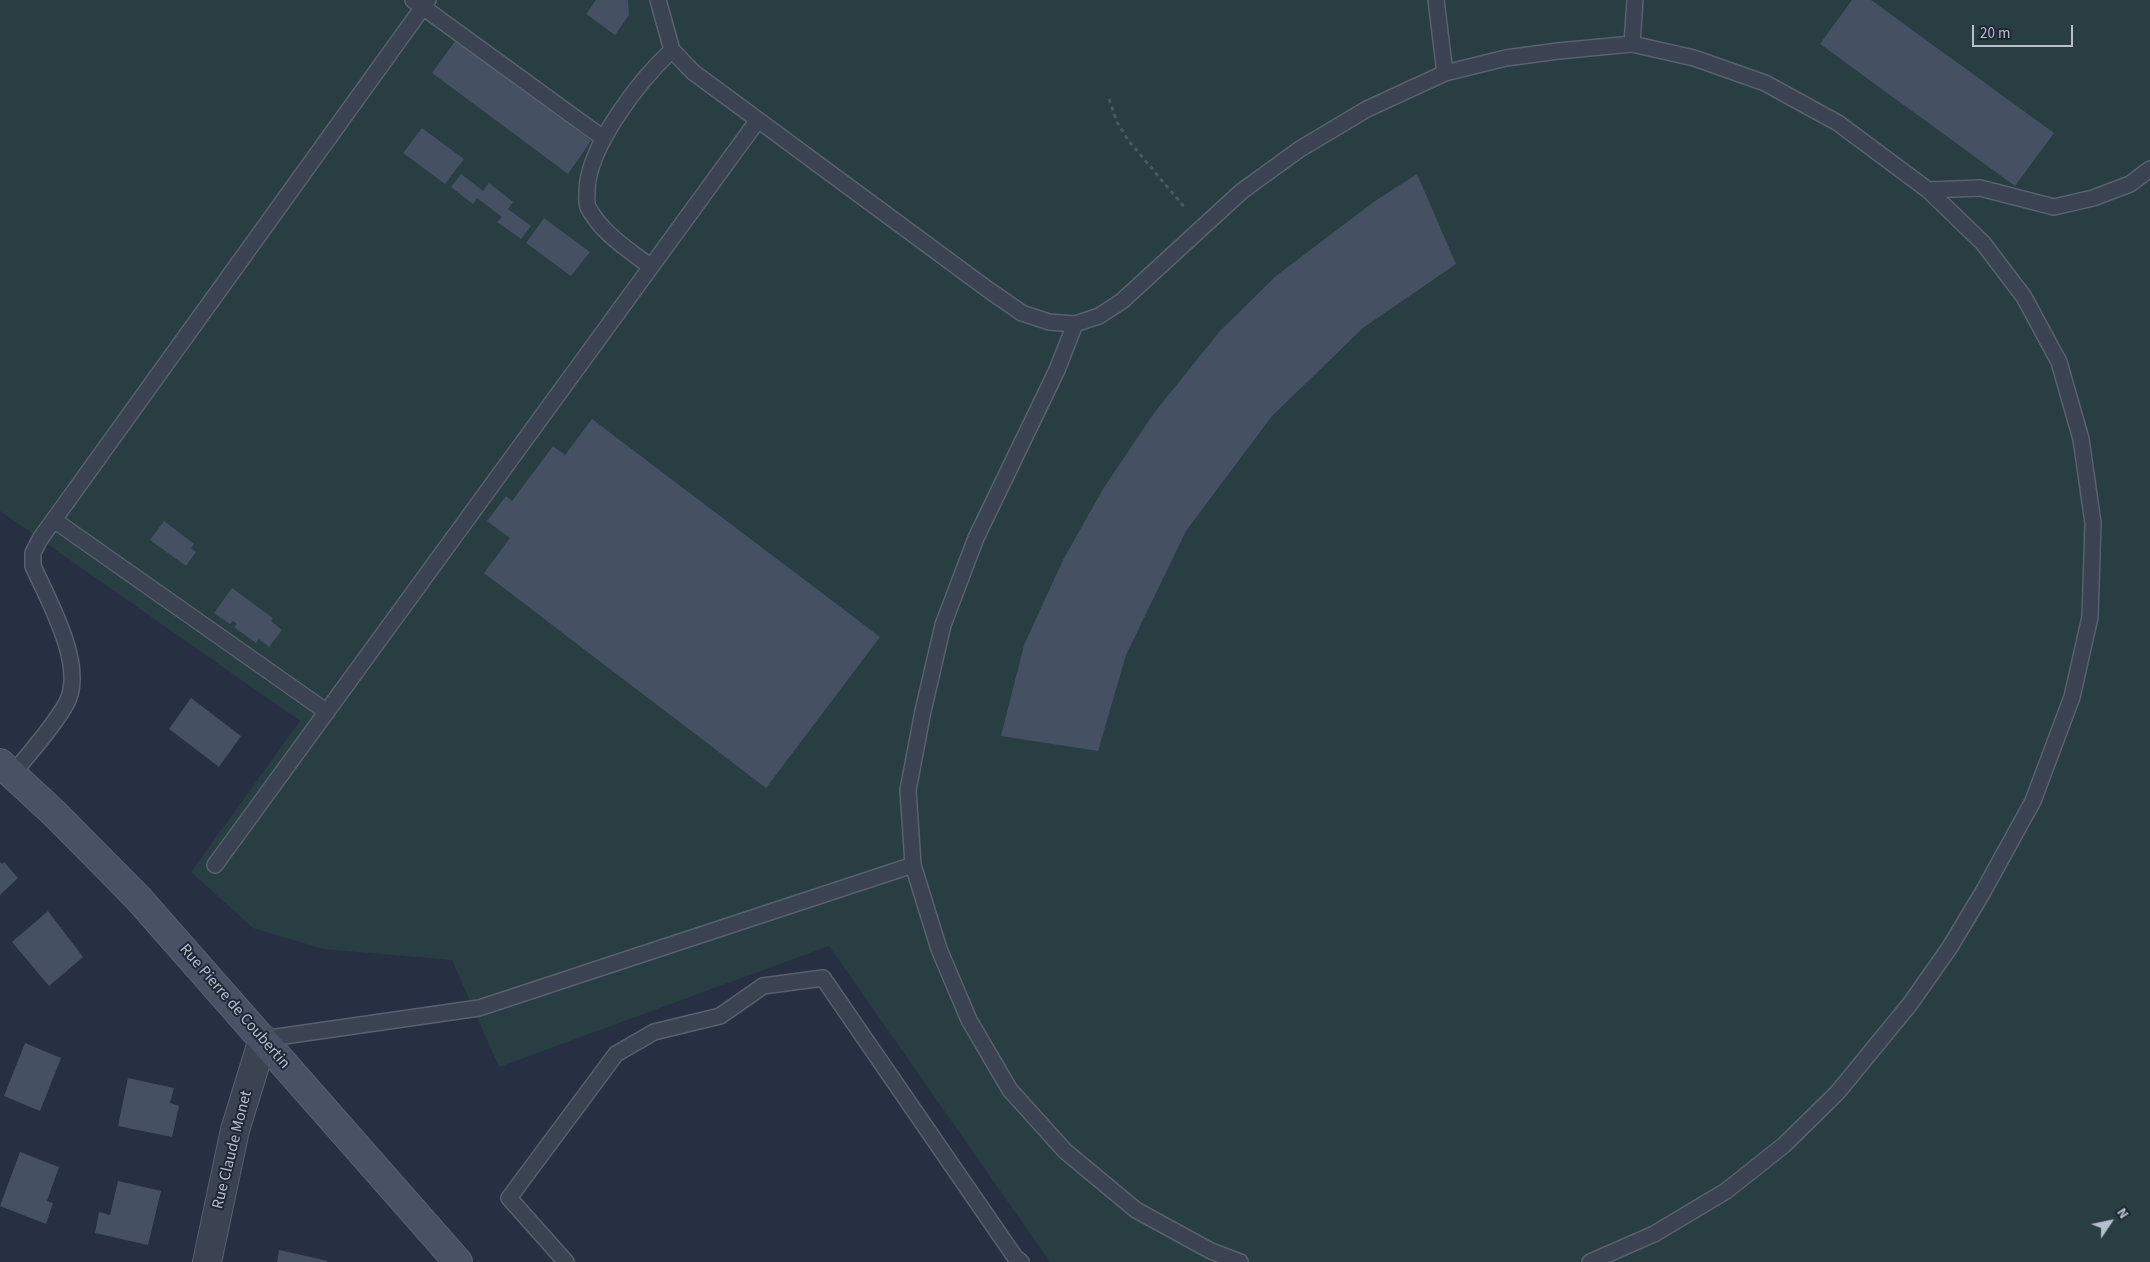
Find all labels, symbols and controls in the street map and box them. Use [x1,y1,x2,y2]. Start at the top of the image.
scale bar [1975,15,2076,47]
text: 20 m [1980,23,2010,44]
street label: Rue Pierre de Coubertin [175,941,293,1073]
street label: Rue Claude Monet [209,1089,257,1211]
north arrow [2085,1197,2135,1247]
text: N [2112,1204,2133,1223]

